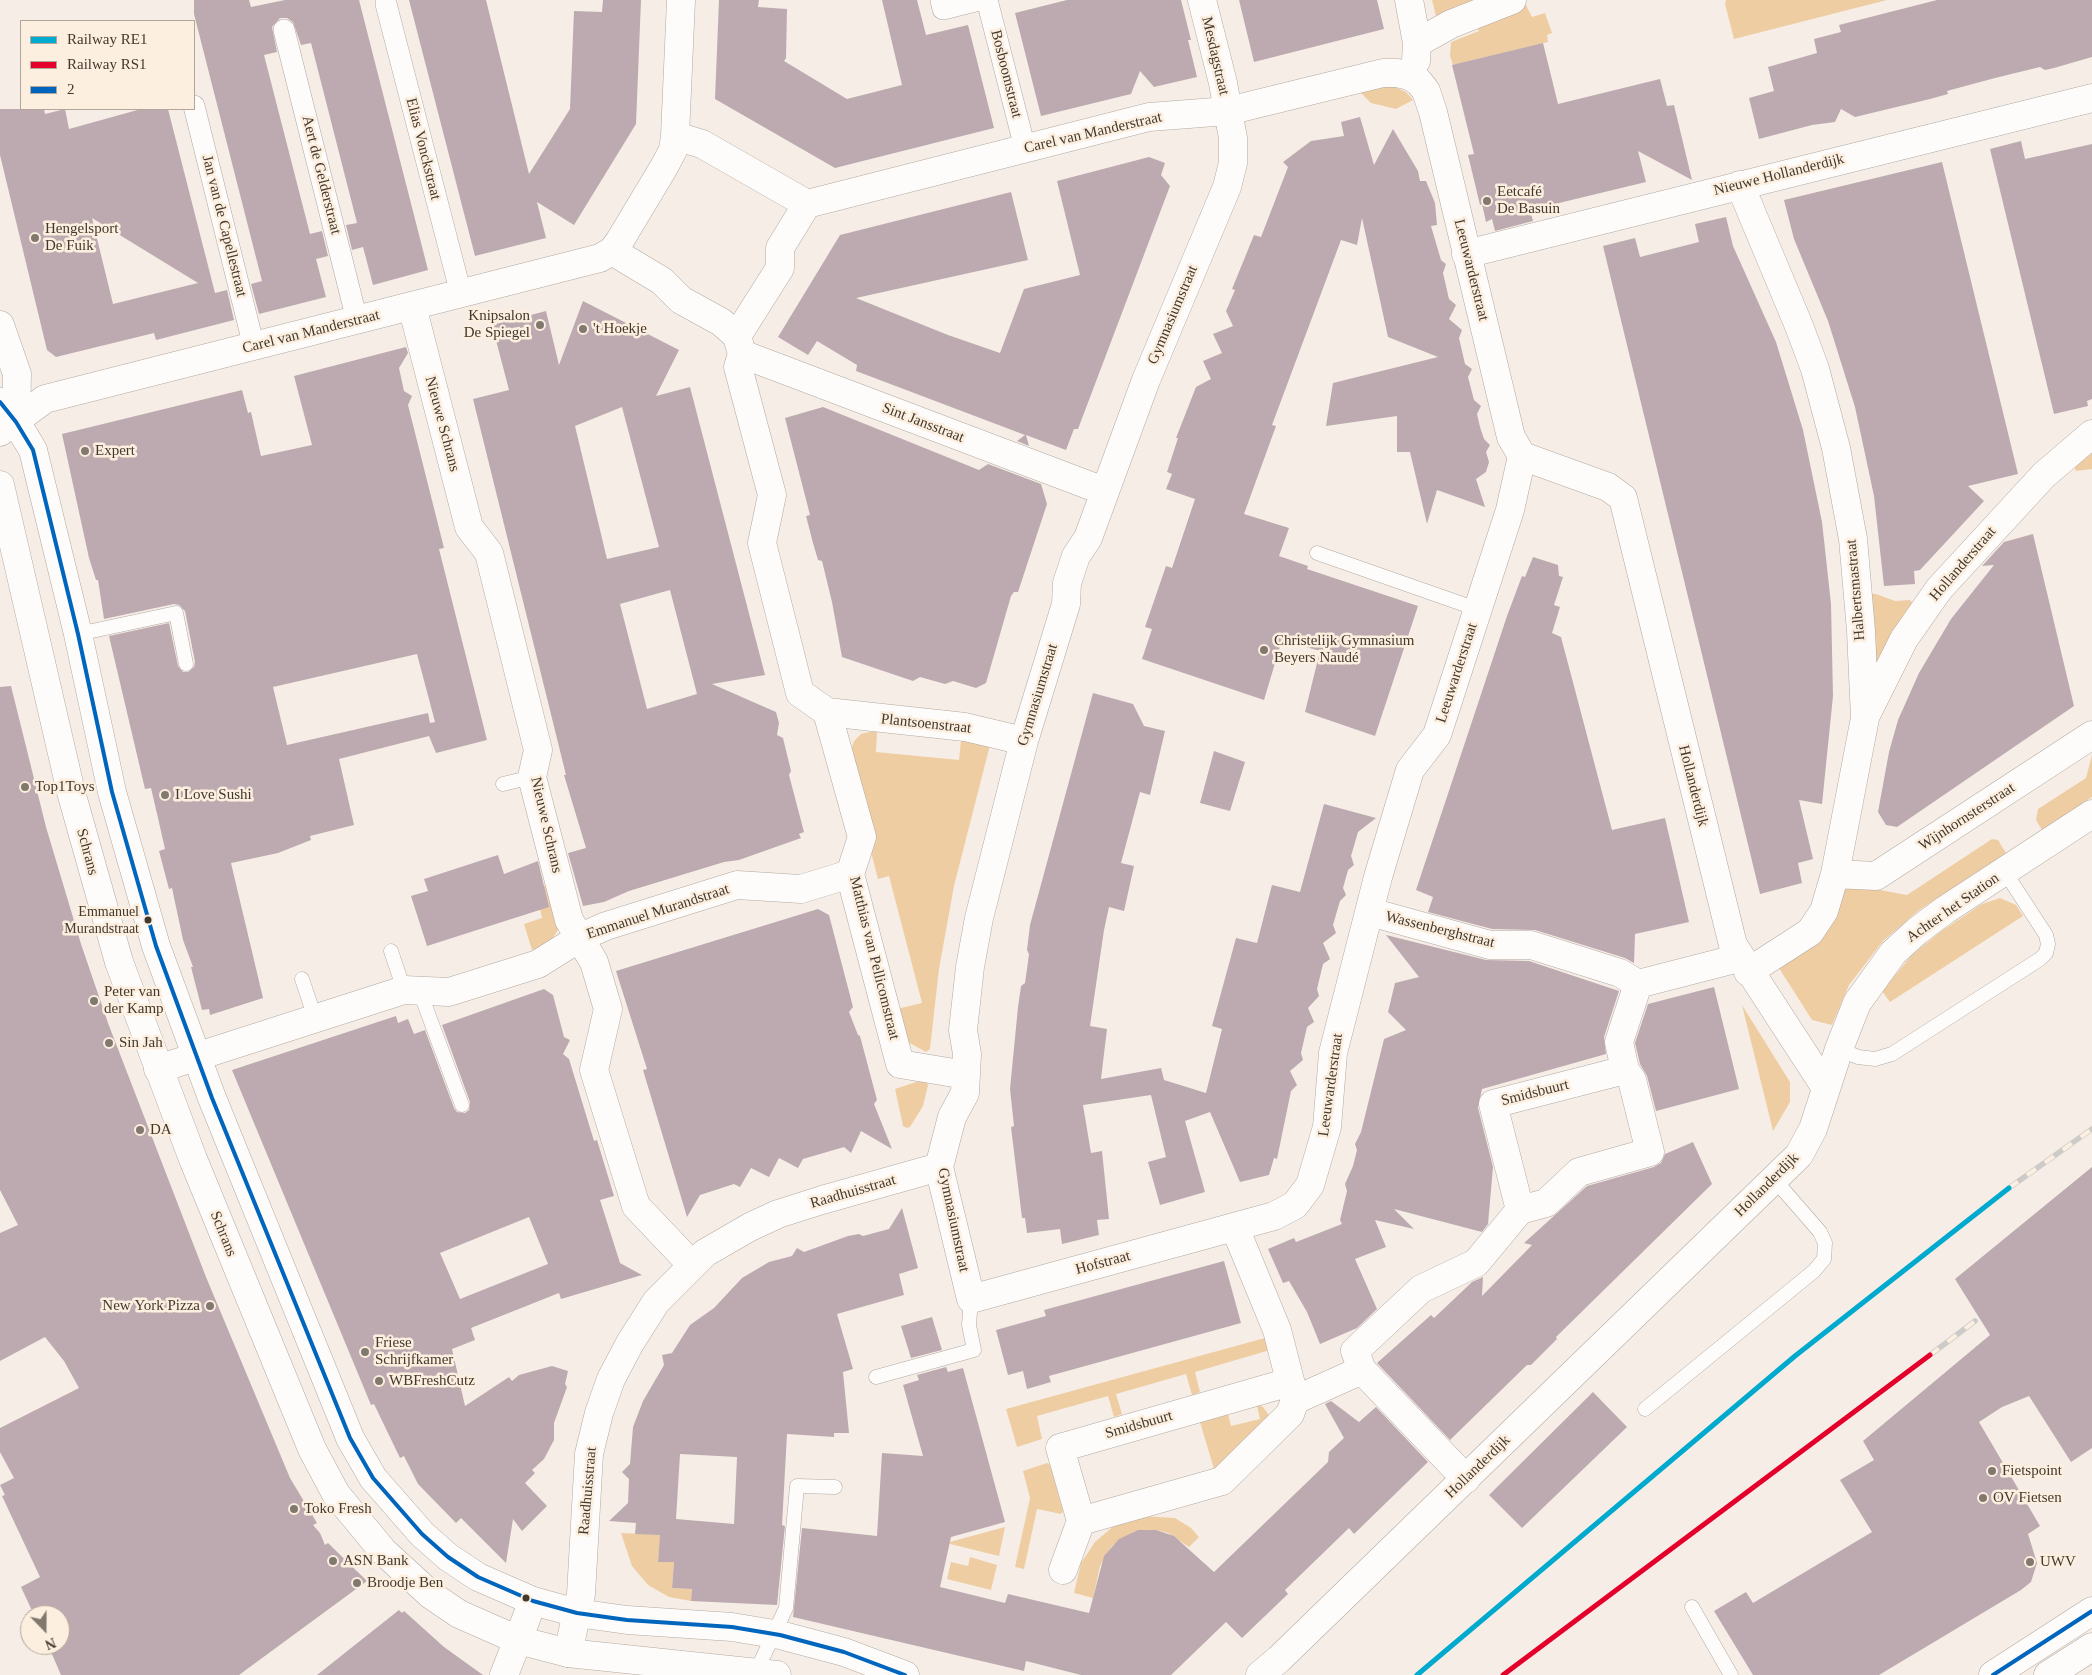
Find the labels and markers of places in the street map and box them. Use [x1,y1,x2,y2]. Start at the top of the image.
place label: Eetcafé De Basuin [1497,183,1560,218]
marker: Eetcafé De Basuin [1481,195,1493,207]
place label: Hengelsport De Fuik [45,220,118,255]
marker: Hengelsport De Fuik [29,232,41,244]
place label: Knipsalon De Spiegel [464,307,530,342]
marker: Knipsalon De Spiegel [534,319,546,331]
place label: 't Hoekje [593,320,647,338]
marker: 't Hoekje [577,323,589,335]
place label: Expert [95,442,135,460]
marker: Expert [79,445,91,457]
place label: Christelijk Gymnasium Beyers Naudé [1274,632,1414,667]
marker: Christelijk Gymnasium Beyers Naudé [1258,644,1270,656]
place label: Top1Toys [35,778,95,796]
marker: Top1Toys [19,781,31,793]
place label: I Love Sushi [175,786,252,804]
marker: I Love Sushi [159,789,171,801]
place label: Emmanuel Murandstraat [64,904,139,936]
marker: Emmanuel Murandstraat [143,915,153,925]
place label: Peter van der Kamp [104,983,164,1018]
marker: Peter van der Kamp [88,995,100,1007]
place label: Sin Jah [119,1034,163,1052]
marker: Sin Jah [103,1037,115,1049]
place label: DA [150,1121,172,1139]
marker: DA [134,1124,146,1136]
place label: New York Pizza [102,1297,200,1315]
marker: New York Pizza [204,1300,216,1312]
place label: Friese Schrijfkamer [375,1334,453,1369]
marker: Friese Schrijfkamer [359,1346,371,1358]
place label: WBFreshCutz [389,1372,475,1390]
marker: WBFreshCutz [373,1375,385,1387]
place label: Fietspoint [2002,1462,2062,1480]
marker: Fietspoint [1986,1465,1998,1477]
place label: OV Fietsen [1993,1489,2062,1507]
marker: OV Fietsen [1977,1492,1989,1504]
place label: Toko Fresh [304,1500,372,1518]
marker: Toko Fresh [288,1503,300,1515]
place label: ASN Bank [343,1552,408,1570]
place label: UWV [2040,1553,2076,1571]
marker: ASN Bank [327,1555,339,1567]
marker: UWV [2024,1556,2036,1568]
place label: Broodje Ben [367,1574,443,1592]
marker: Broodje Ben [351,1577,363,1589]
unlabelled marker [521,1593,531,1603]

